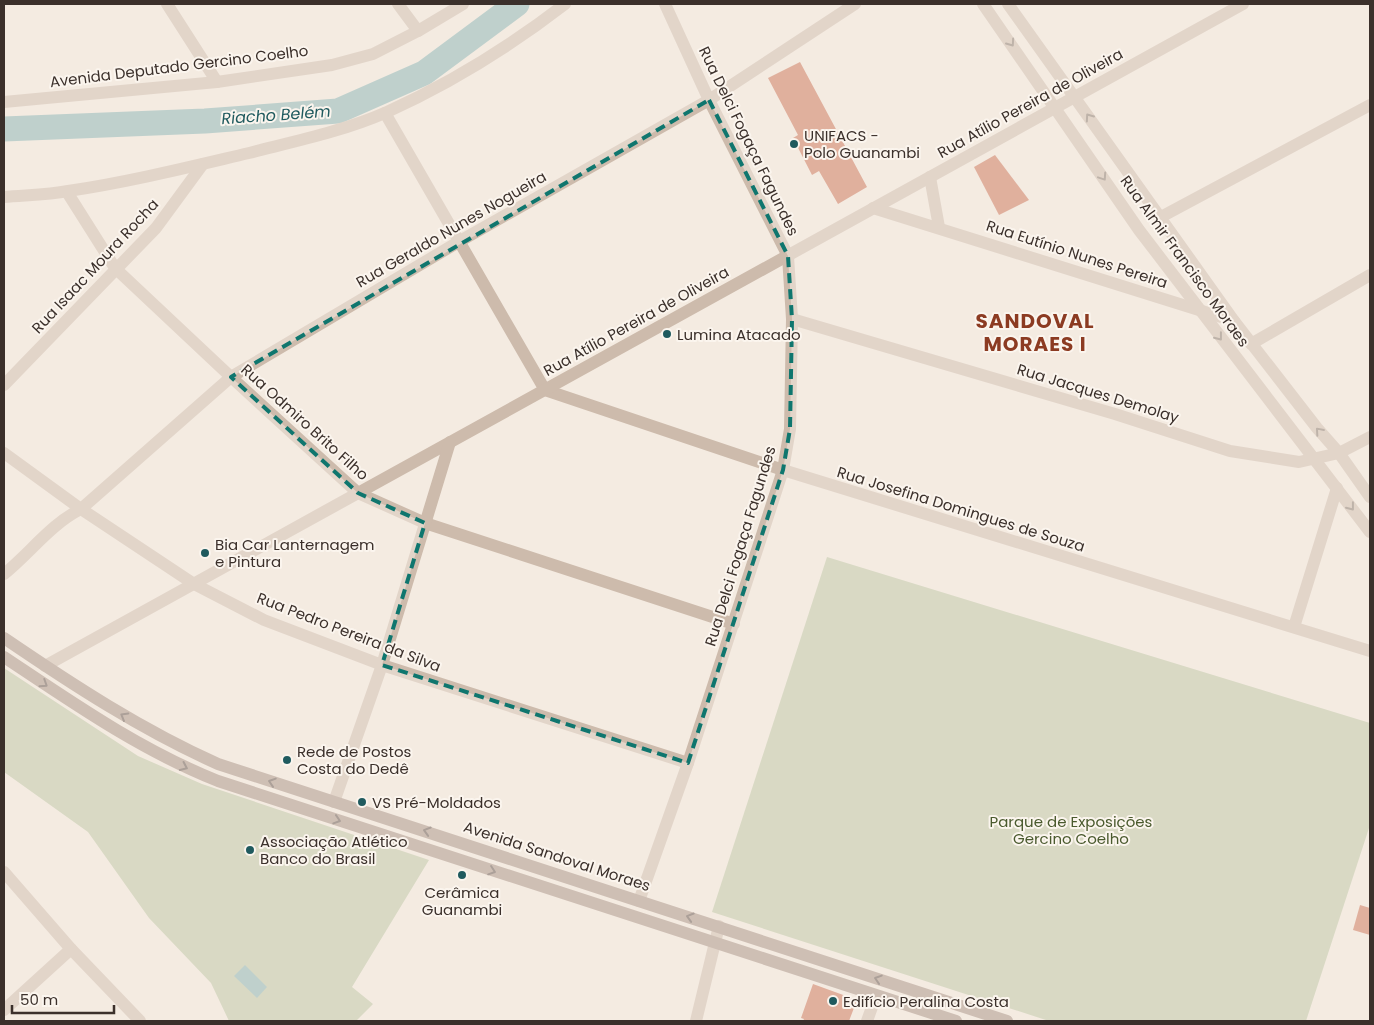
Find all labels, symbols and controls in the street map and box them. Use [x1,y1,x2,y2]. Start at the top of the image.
one-way arrow [1005,38,1014,47]
street label: Avenida Deputado Gercino Coelho [49,40,309,92]
street label: Rua Delci Fogaça Fagundes [694,43,804,239]
street label: Rua Atílio Pereira de Oliveira [933,43,1127,163]
water label: Riacho Belém [221,100,331,130]
one-way arrow [1086,113,1095,122]
place label: UNIFACS - Polo Guanambi [804,125,920,163]
marker: UNIFACS - Polo Guanambi [788,138,800,150]
street label: Rua Geraldo Nunes Nogueira [352,166,550,292]
one-way arrow [1097,171,1106,181]
street label: Rua Almir Francisco Moraes [1116,171,1254,351]
street label: Rua Isaac Moura Rocha [27,194,163,338]
street label: Rua Eutínio Nunes Pereira [984,215,1170,293]
street label: Rua Atílio Pereira de Oliveira [539,261,733,381]
district label: SANDOVAL MORAES I [975,307,1095,358]
place label: Lumina Atacado [677,324,801,345]
marker: Lumina Atacado [661,328,673,340]
one-way arrow [1214,331,1222,340]
street label: Rua Jacques Demolay [1015,358,1182,428]
street label: Rua Odmiro Brito Filho [237,359,373,485]
one-way arrow [1316,427,1325,436]
street label: Rua Delci Fogaça Fagundes [700,443,781,649]
street label: Rua Josefina Domingues de Souza [834,461,1088,557]
one-way arrow [1345,501,1354,511]
place label: Bia Car Lanternagem e Pintura [215,534,375,572]
marker: Bia Car Lanternagem e Pintura [199,547,211,559]
street label: Rua Pedro Pereira da Silva [254,587,444,677]
one-way arrow [39,678,48,687]
one-way arrow [121,713,130,723]
place label: Rede de Postos Costa do Dedê [297,741,411,779]
marker: Rede de Postos Costa do Dedê [281,754,293,766]
one-way arrow [179,761,188,771]
one-way arrow [269,777,277,787]
place label: VS Pré-Moldados [372,792,501,813]
marker: VS Pré-Moldados [356,796,368,808]
park label: Parque de Exposições Gercino Coelho [990,811,1153,849]
one-way arrow [333,814,341,824]
street label: Avenida Sandoval Moraes [461,816,653,896]
one-way arrow [424,827,432,837]
place label: Associação Atlético Banco do Brasil [260,831,408,869]
marker: Associação Atlético Banco do Brasil [244,844,256,856]
one-way arrow [487,865,495,875]
marker: Cerâmica Guanambi [456,869,468,881]
place label: Cerâmica Guanambi [422,882,502,920]
one-way arrow [686,913,695,923]
one-way arrow [874,975,882,985]
scale bar [12,982,115,1014]
text: 50 m [20,989,58,1010]
place label: Edifício Peralina Costa [843,991,1009,1012]
marker: Edifício Peralina Costa [827,995,839,1007]

